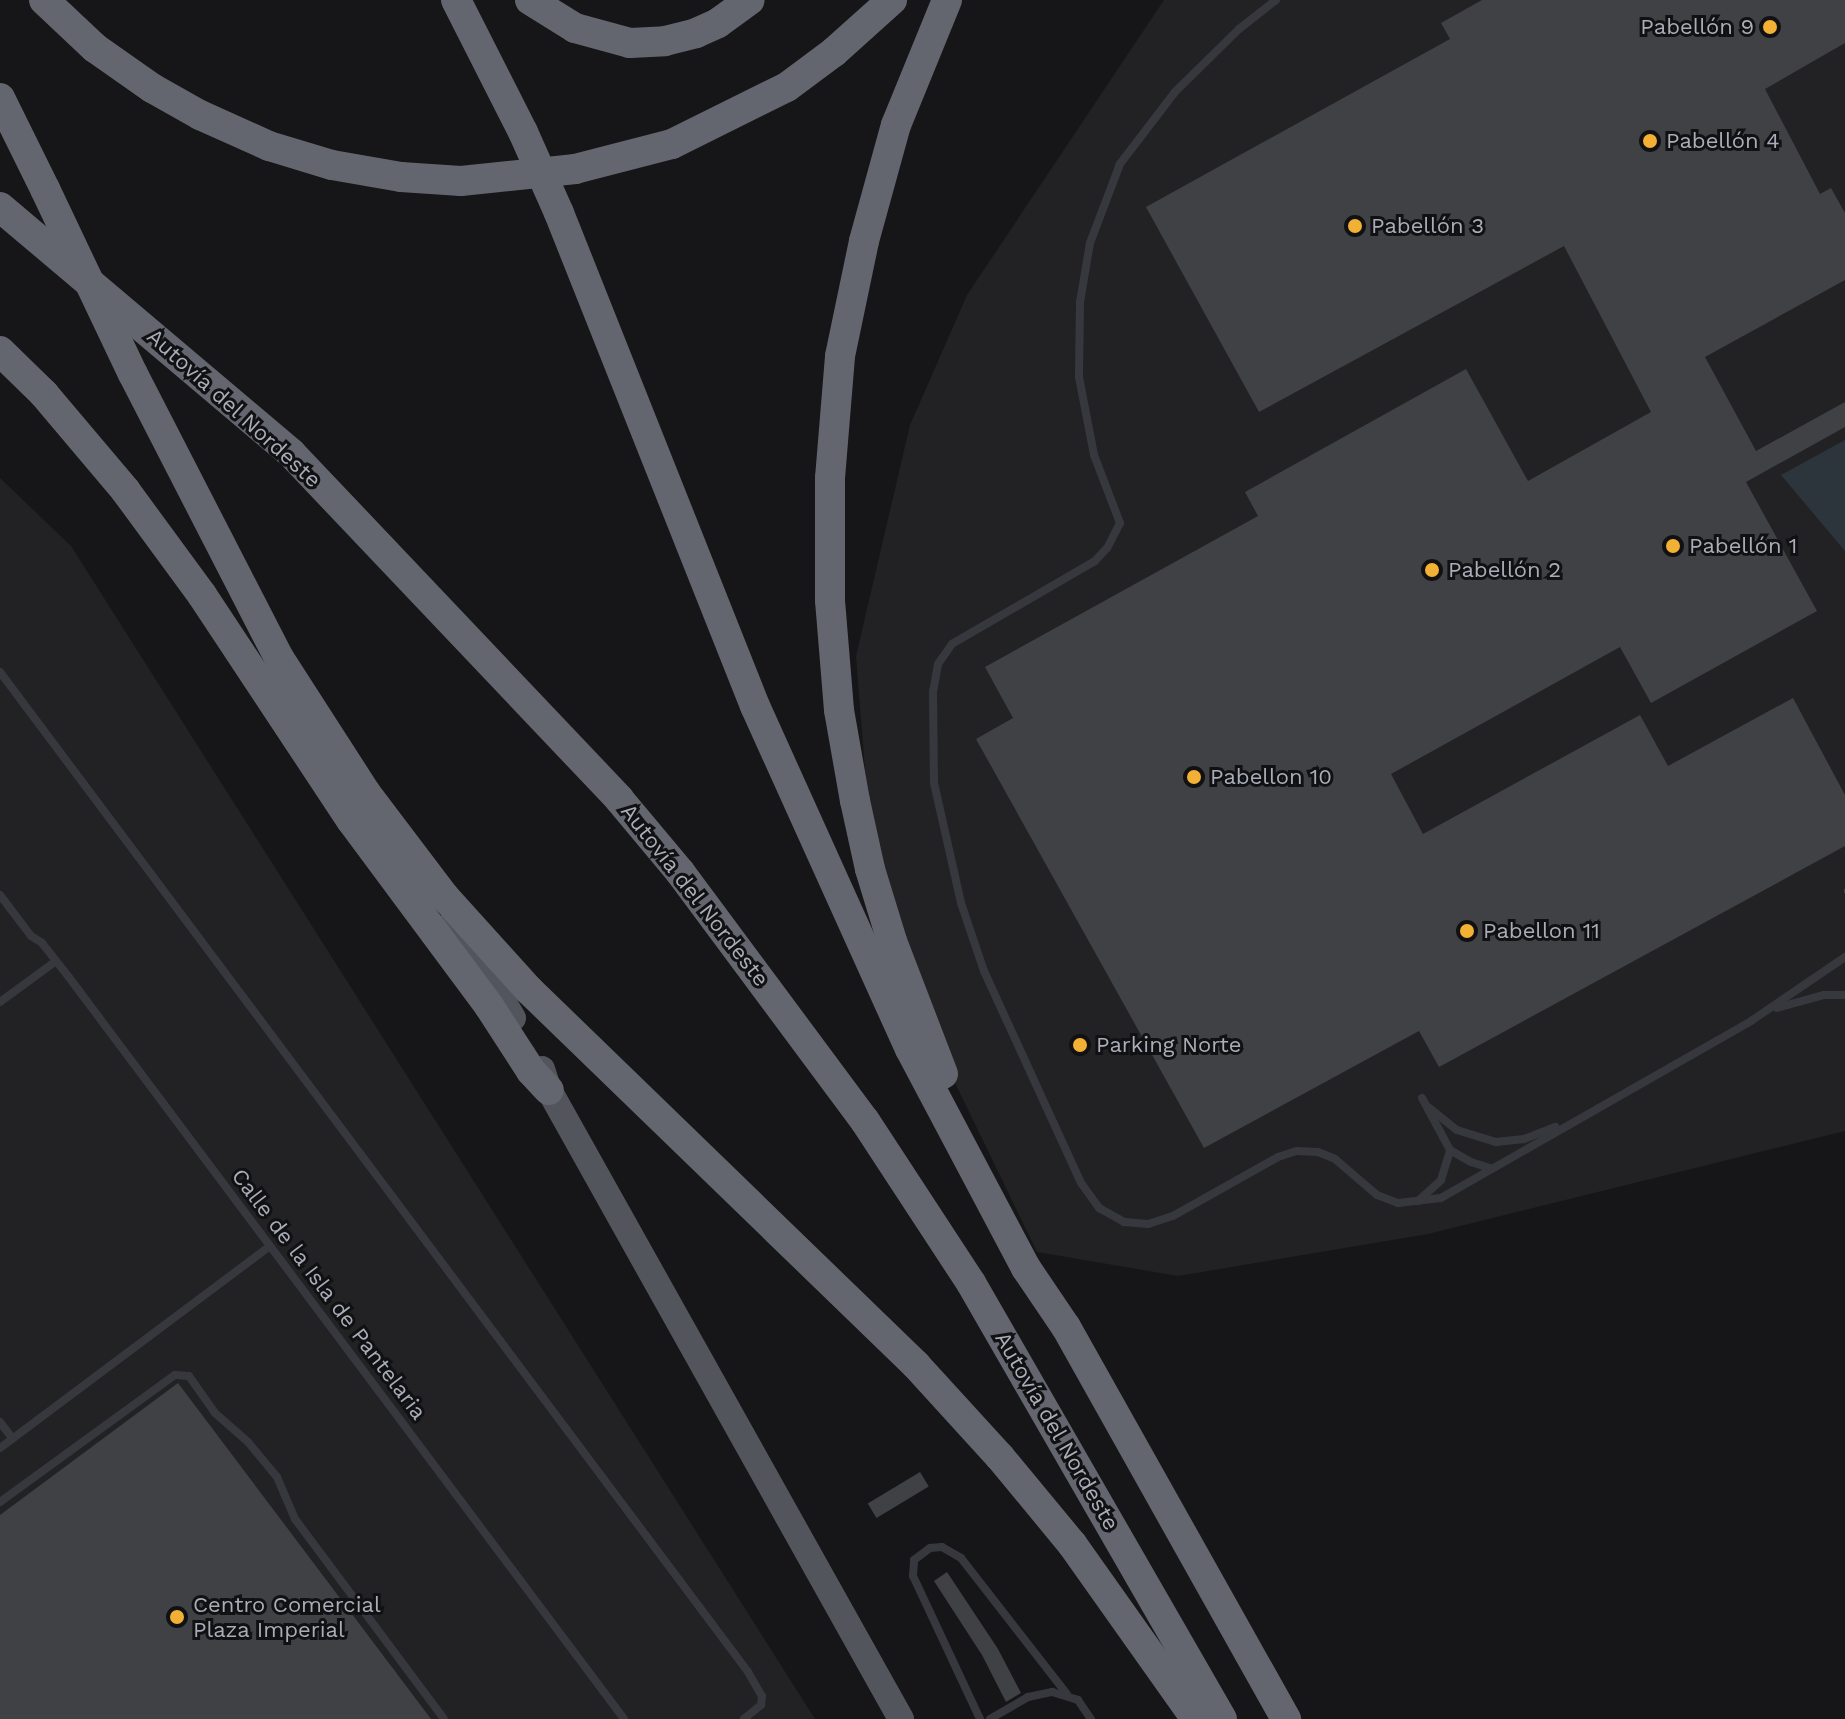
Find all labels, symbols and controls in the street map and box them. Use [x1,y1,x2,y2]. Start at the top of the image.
place label: Pabellón 9 [1640,14,1754,40]
marker: Pabellón 9 [1761,18,1779,36]
place label: Pabellón 4 [1666,128,1780,154]
marker: Pabellón 4 [1641,132,1659,150]
place label: Pabellón 3 [1371,213,1484,239]
marker: Pabellón 3 [1346,217,1364,235]
street label: Autovía del Nordeste [141,323,327,493]
place label: Pabellón 1 [1689,533,1798,559]
marker: Pabellón 1 [1664,537,1682,555]
place label: Pabellón 2 [1448,557,1561,583]
marker: Pabellón 2 [1423,561,1441,579]
place label: Pabellon 10 [1210,764,1332,790]
marker: Pabellon 10 [1185,768,1203,786]
street label: Autovía del Nordeste [615,798,775,992]
place label: Pabellon 11 [1483,918,1600,944]
marker: Pabellon 11 [1458,922,1476,940]
place label: Parking Norte [1096,1032,1241,1058]
marker: Parking Norte [1071,1036,1089,1054]
street label: Calle de la Isla de Pantelaria [226,1163,432,1425]
street label: Autovía del Nordeste [989,1327,1125,1535]
place label: Centro Comercial Plaza Imperial [193,1591,381,1642]
marker: Centro Comercial Plaza Imperial [168,1608,186,1626]

